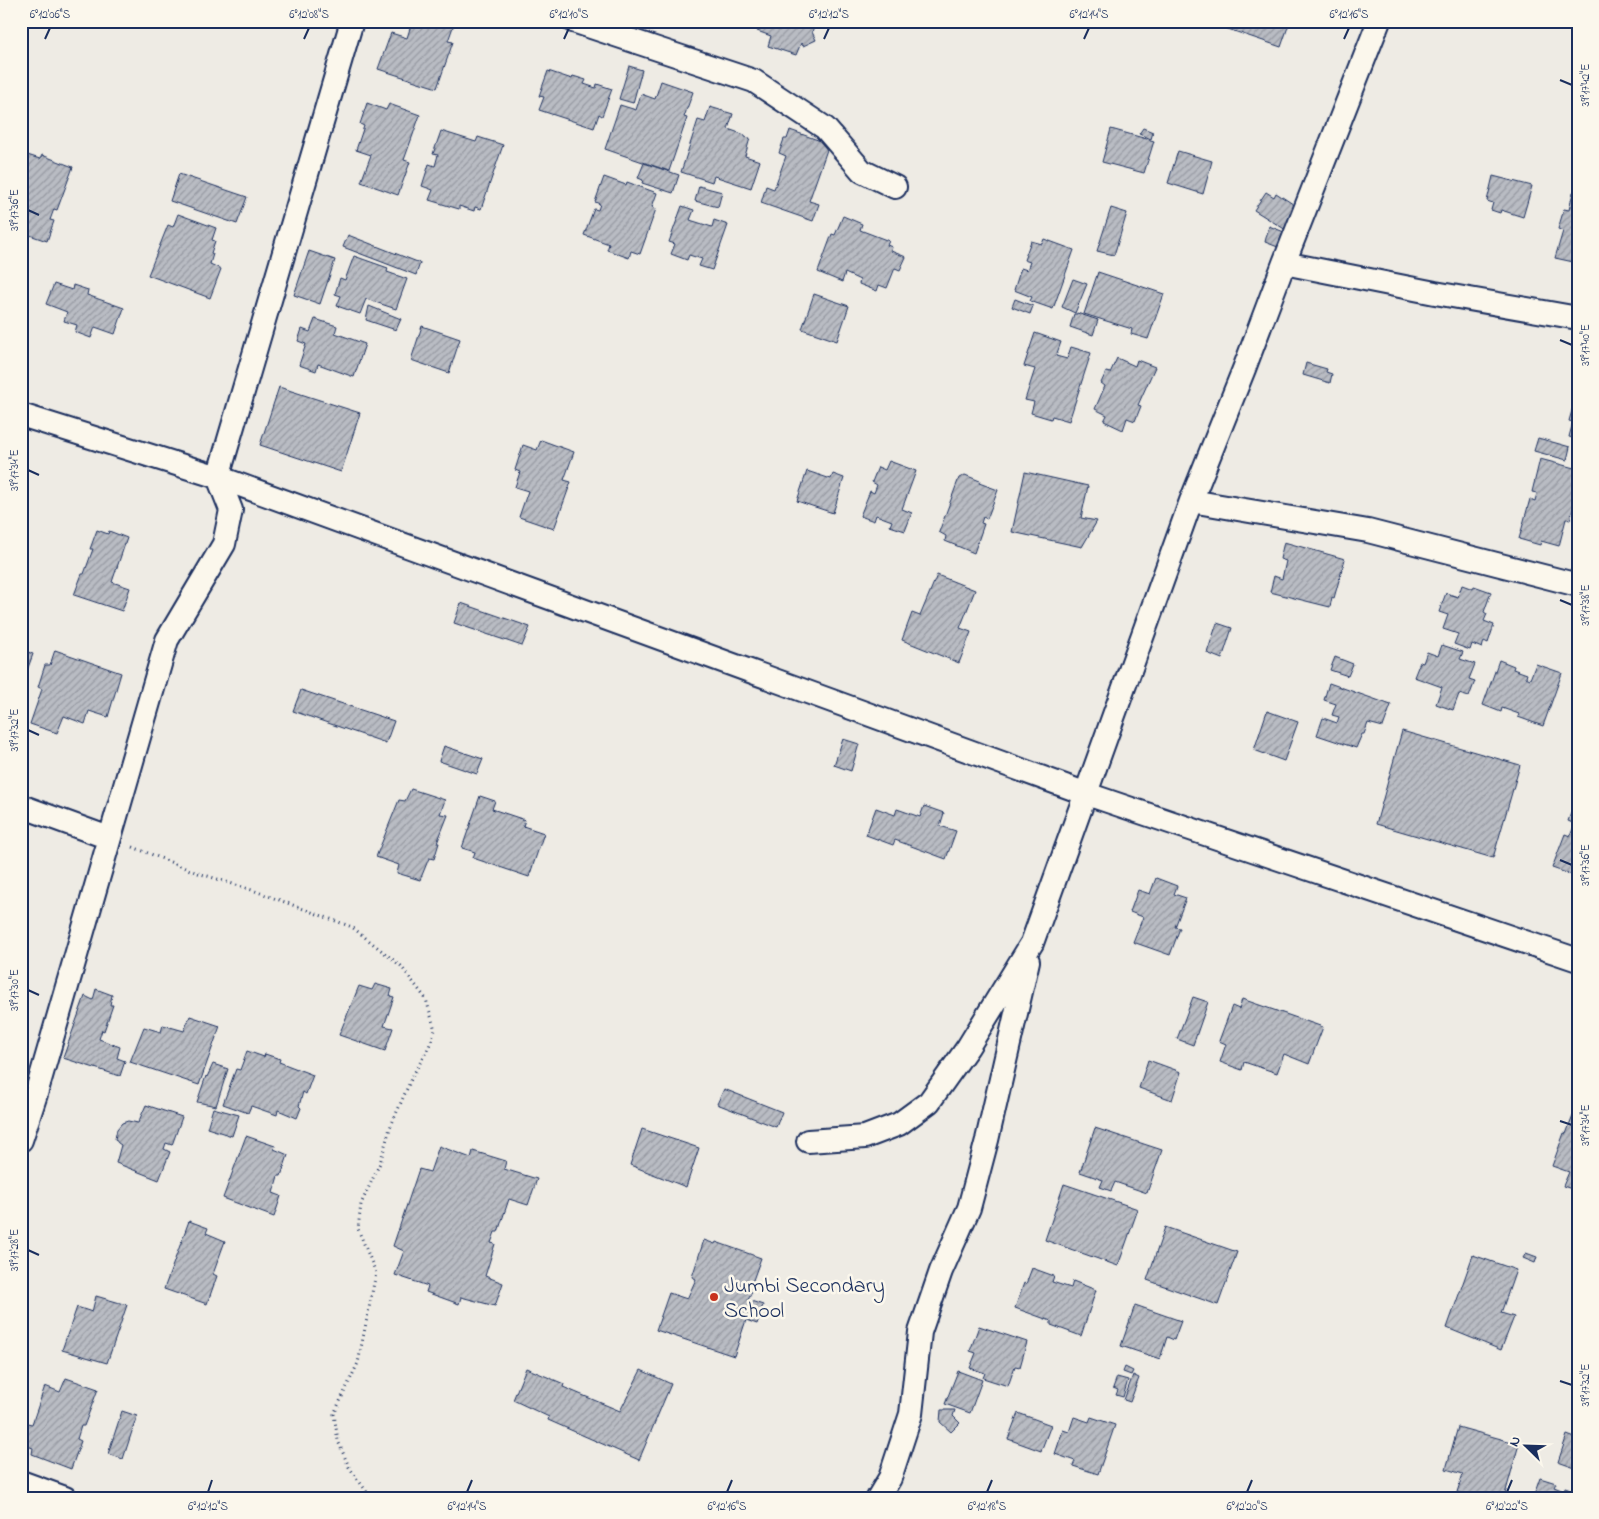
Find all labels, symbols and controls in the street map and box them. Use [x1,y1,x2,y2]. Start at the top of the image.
text: 6°12'06"S [30,6,71,24]
text: 6°12'08"S [289,6,329,24]
text: 6°12'10"S [549,6,589,24]
text: 6°12'12"S [809,6,849,24]
text: 6°12'14"S [1070,6,1109,24]
text: 6°12'16"S [1329,6,1369,24]
text: 39°17'42"E [1577,64,1595,106]
text: 39°17'36"E [6,189,24,231]
text: 39°17'40"E [1577,324,1595,366]
text: 39°17'34"E [6,449,24,491]
text: 39°17'38"E [1577,584,1595,626]
text: 39°17'32"E [6,709,24,751]
text: 39°17'36"E [1577,844,1595,886]
text: 39°17'30"E [6,969,24,1011]
text: 39°17'34"E [1577,1104,1595,1146]
text: 39°17'28"E [6,1229,24,1271]
place label: Jumbi Secondary School [724,1271,885,1328]
marker: Jumbi Secondary School [708,1291,720,1303]
text: 39°17'32"E [1577,1364,1595,1406]
north arrow [1502,1422,1552,1472]
text: N [1504,1433,1527,1450]
text: 6°12'12"S [188,1498,228,1516]
text: 6°12'14"S [448,1498,487,1516]
text: 6°12'16"S [707,1498,747,1516]
text: 6°12'18"S [968,1498,1006,1516]
text: 6°12'20"S [1226,1498,1268,1516]
text: 6°12'22"S [1486,1498,1528,1516]

